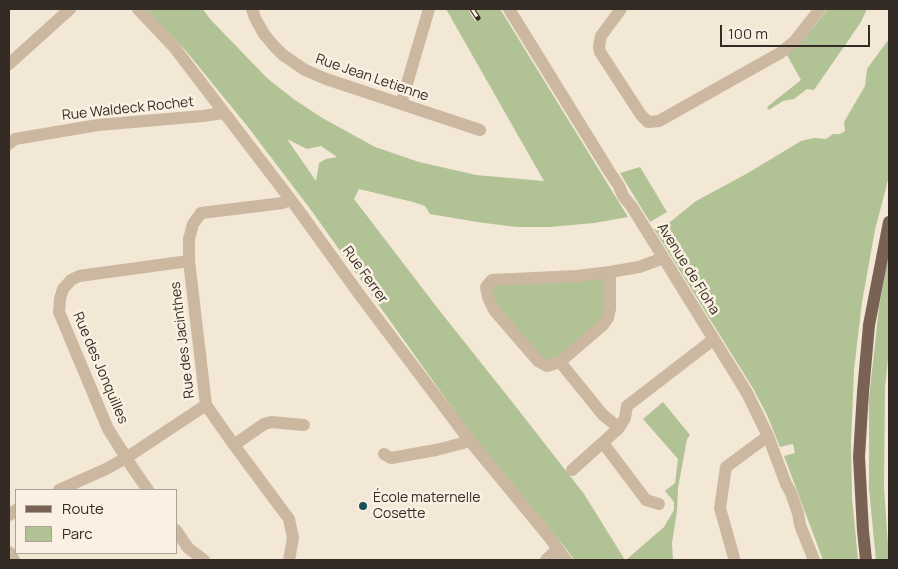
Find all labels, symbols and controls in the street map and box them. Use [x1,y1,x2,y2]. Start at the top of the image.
scale bar [723,15,873,47]
text: 100 m [728,23,768,44]
street label: Rue Jean Letienne [313,51,431,105]
street label: Rue Waldeck Rochet [61,94,195,124]
street label: Avenue de Floha [653,220,723,318]
street label: Rue Ferrer [339,243,391,307]
street label: Rue des Jacinthes [167,281,199,399]
street label: Rue des Jonquilles [69,310,131,426]
legend [15,489,178,554]
place label: École maternelle Cosette [373,490,480,522]
text: Route [62,498,104,519]
marker: École maternelle Cosette [357,500,369,512]
text: Parc [62,523,93,544]

